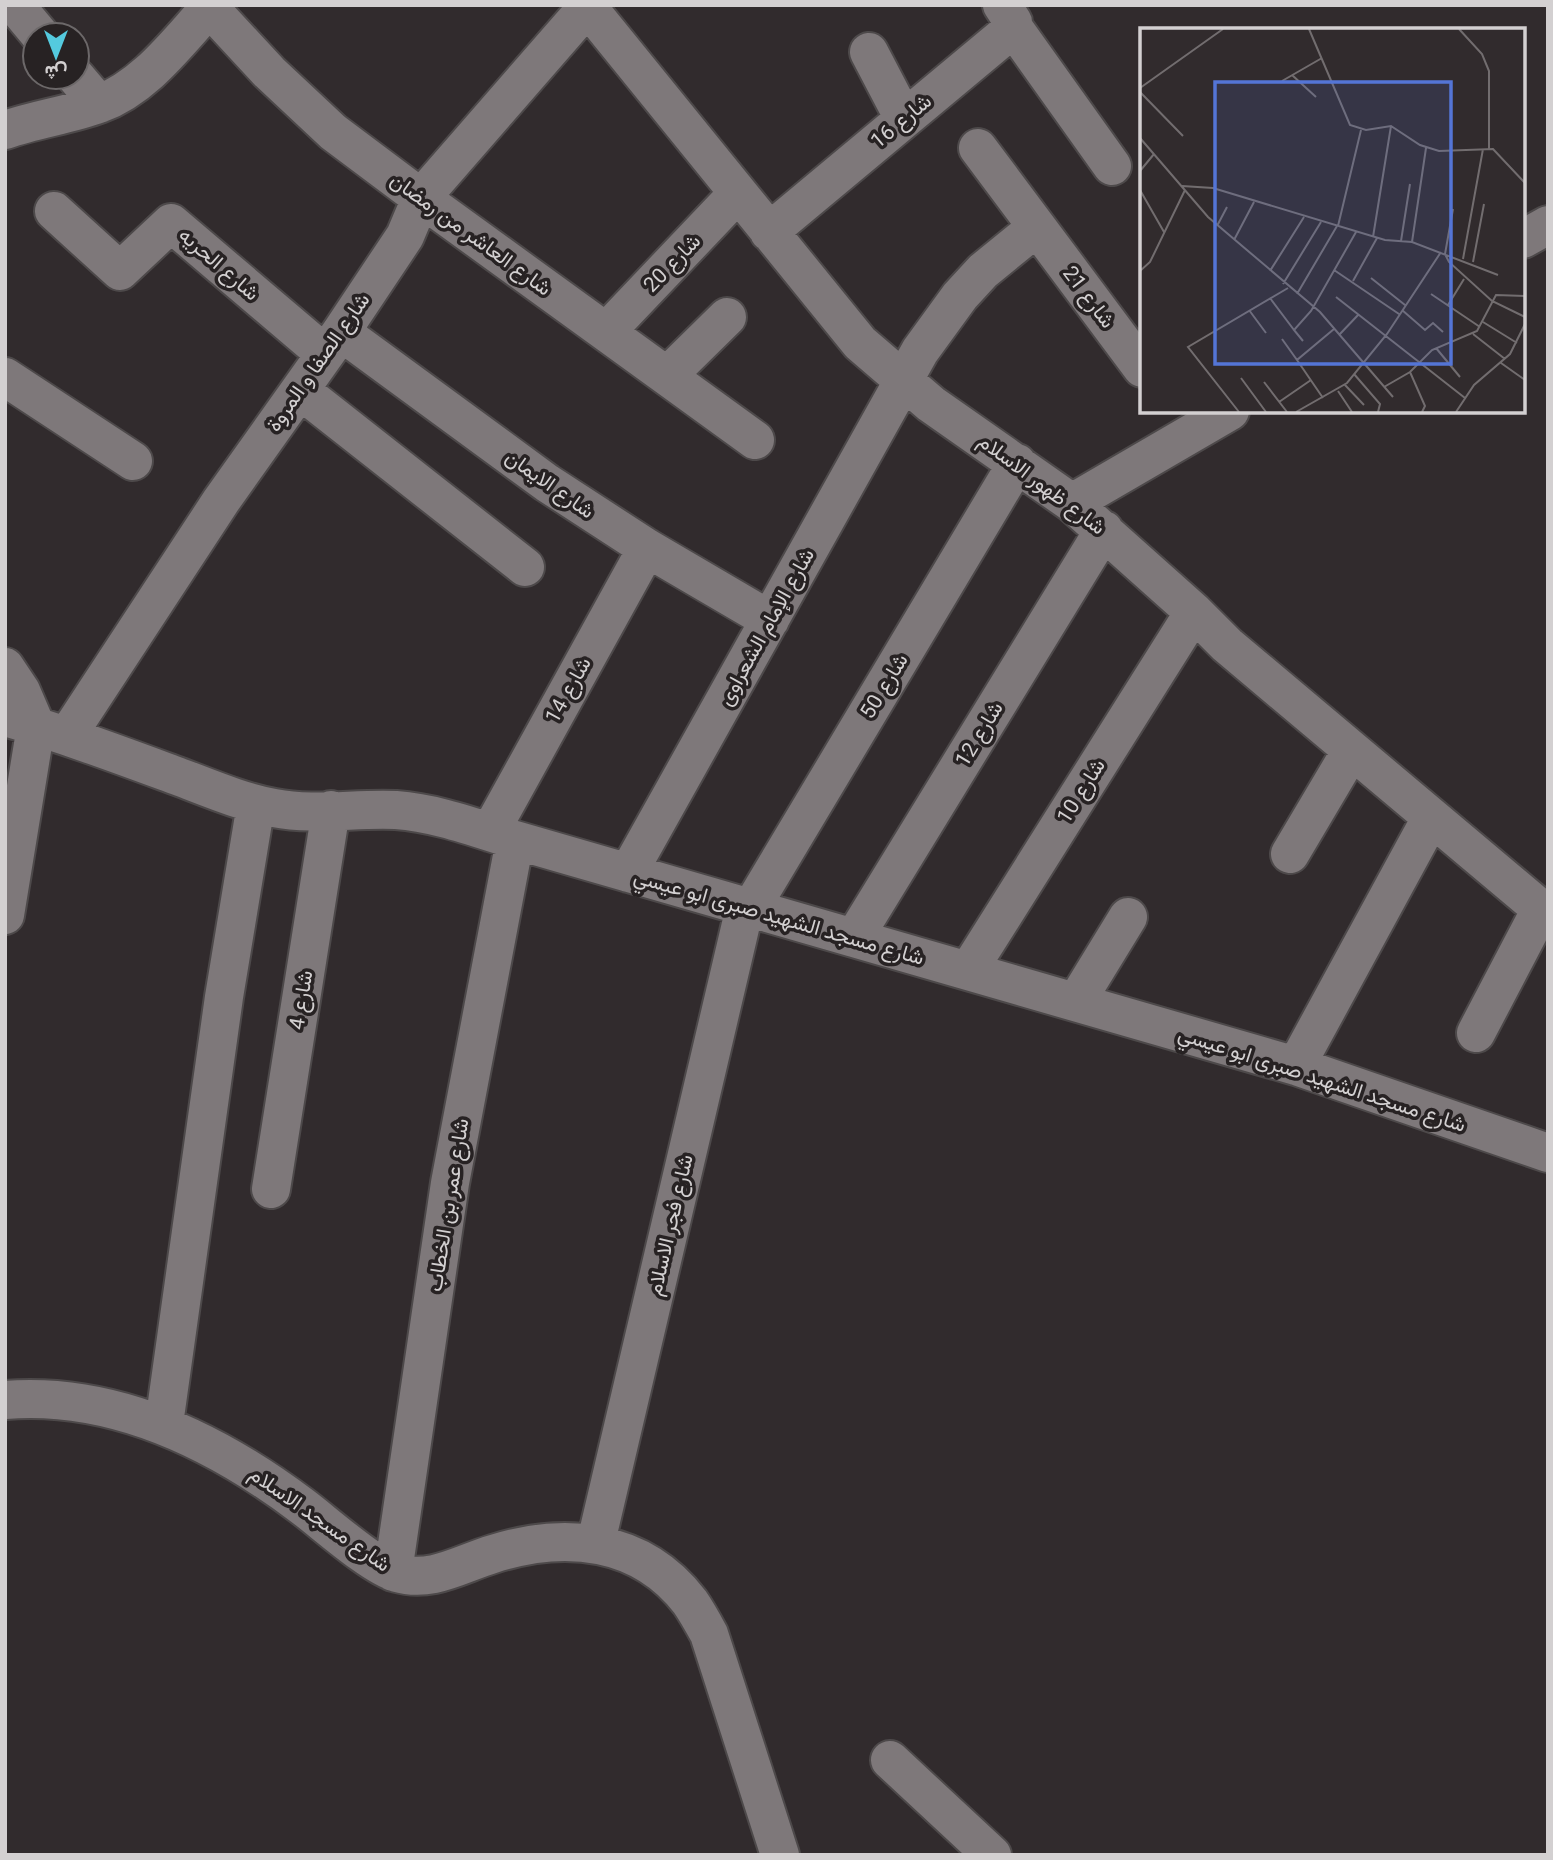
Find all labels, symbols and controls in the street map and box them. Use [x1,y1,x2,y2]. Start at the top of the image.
north arrow [21,21,91,91]
inset map [1140,28,1525,413]
text: ش [44,56,67,85]
street label: شارع 16 [864,87,940,158]
street label: شارع العاشر من رمضان [382,165,558,305]
street label: شارع الحريه [170,220,266,310]
street label: شارع 20 [636,227,710,301]
street label: شارع 21 [1053,259,1122,336]
street label: شارع الصفا و المروة [259,287,380,439]
street label: شارع ظهور الاسلام [970,426,1112,544]
street label: شارع الايمان [497,442,601,528]
street label: شارع الإمام الشعراوى [710,543,824,713]
street label: شارع 50 [853,648,918,726]
street label: شارع 14 [538,651,601,730]
street label: شارع 12 [948,696,1013,774]
street label: شارع 10 [1049,753,1115,831]
street label: شارع مسجد الشهيد صبرى ابو عيسي [629,861,928,976]
street label: شارع 4 [282,968,323,1032]
street label: شارع مسجد الشهيد صبرى ابو عيسي [1173,1018,1470,1143]
street label: شارع عمر بن الخطاب [420,1116,479,1294]
street label: شارع فجر الاسلام [639,1151,704,1299]
street label: شارع مسجد الاسلام [242,1459,397,1581]

